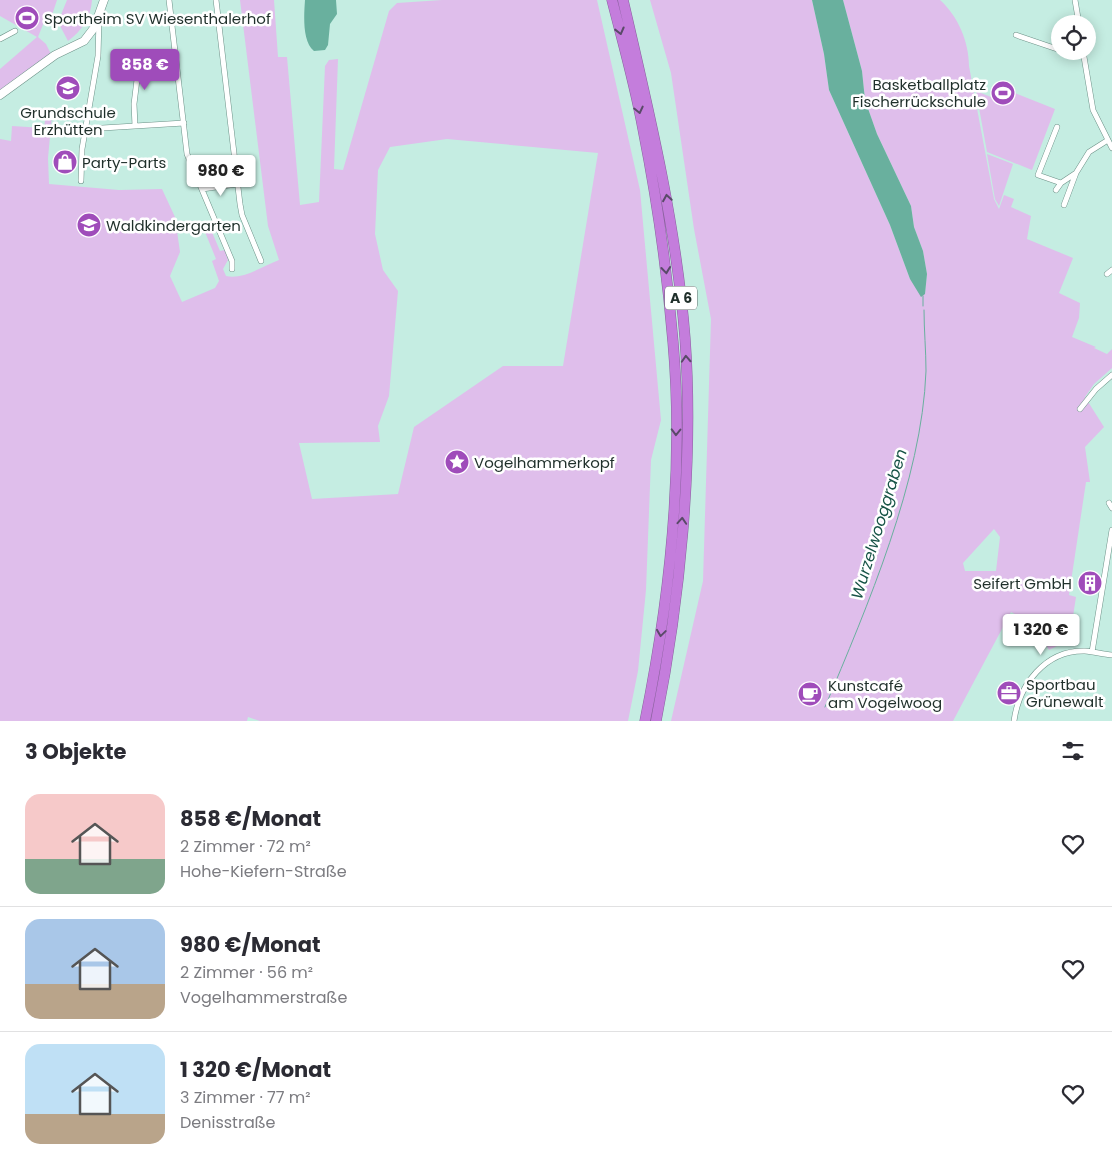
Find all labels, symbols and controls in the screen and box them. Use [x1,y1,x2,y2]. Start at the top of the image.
sports icon: Sportheim SV Wiesenthalerhof [14,5,40,31]
place label: Sportheim SV Wiesenthalerhof [44,8,271,29]
map controls [1051,15,1096,60]
button: locate [1051,15,1096,60]
one-way arrow [614,27,625,36]
pin: 858 € [110,48,180,91]
text: 858 € [121,53,169,76]
place label: Basketballplatz Fischerrückschule [852,74,986,112]
school or university icon: Grundschule Erzhütten [55,75,81,101]
sports icon: Basketballplatz Fischerrückschule [990,80,1016,106]
place label: Grundschule Erzhütten [20,102,116,140]
one-way arrow [633,105,644,114]
shop icon: Party-Parts [52,149,78,175]
place label: Party-Parts [82,152,166,173]
pin: 980 € [186,154,256,197]
text: 980 € [198,159,244,182]
one-way arrow [662,194,673,202]
school or university icon: Waldkindergarten [76,212,102,238]
place label: Waldkindergarten [106,215,241,236]
one-way arrow [660,266,671,274]
road number: A 6 [665,286,697,310]
one-way arrow [680,355,691,363]
one-way arrow [671,428,681,436]
water label: Wurzelwooggraben [845,446,913,602]
place icon: Vogelhammerkopf [444,449,470,475]
place label: Vogelhammerkopf [474,452,615,473]
one-way arrow [676,517,687,525]
building icon: Seifert GmbH [1077,570,1103,596]
place label: Seifert GmbH [973,573,1072,594]
pin: 1 320 € [995,614,1087,656]
text: 1 320 € [1014,618,1068,641]
one-way arrow [656,629,667,637]
place label: Sportbau Grünewalt [1026,674,1103,712]
place label: Kunstcafé am Vogelwoog [828,675,942,713]
office icon: Sportbau Grünewalt [996,680,1022,706]
cafe icon: Kunstcafé am Vogelwoog [797,681,823,707]
text: 3 Objekte [25,737,126,766]
icon: filters [1059,737,1087,765]
text: 858 €/Monat [180,804,321,833]
icon: home [65,814,125,874]
icon: heart [1059,830,1087,858]
text: 2 Zimmer · 72 m² [180,835,311,858]
text: Hohe-Kiefern-Straße [180,860,347,883]
text: 980 €/Monat [180,930,321,959]
icon: home [65,939,125,999]
icon: heart [1059,955,1087,983]
text: 2 Zimmer · 56 m² [180,961,313,984]
text: Vogelhammerstraße [180,986,347,1009]
text: 1 320 €/Monat [180,1055,331,1084]
icon: home [65,1064,125,1124]
icon: heart [1059,1080,1087,1108]
text: 3 Zimmer · 77 m² [180,1086,311,1109]
text: Denisstraße [180,1111,276,1134]

